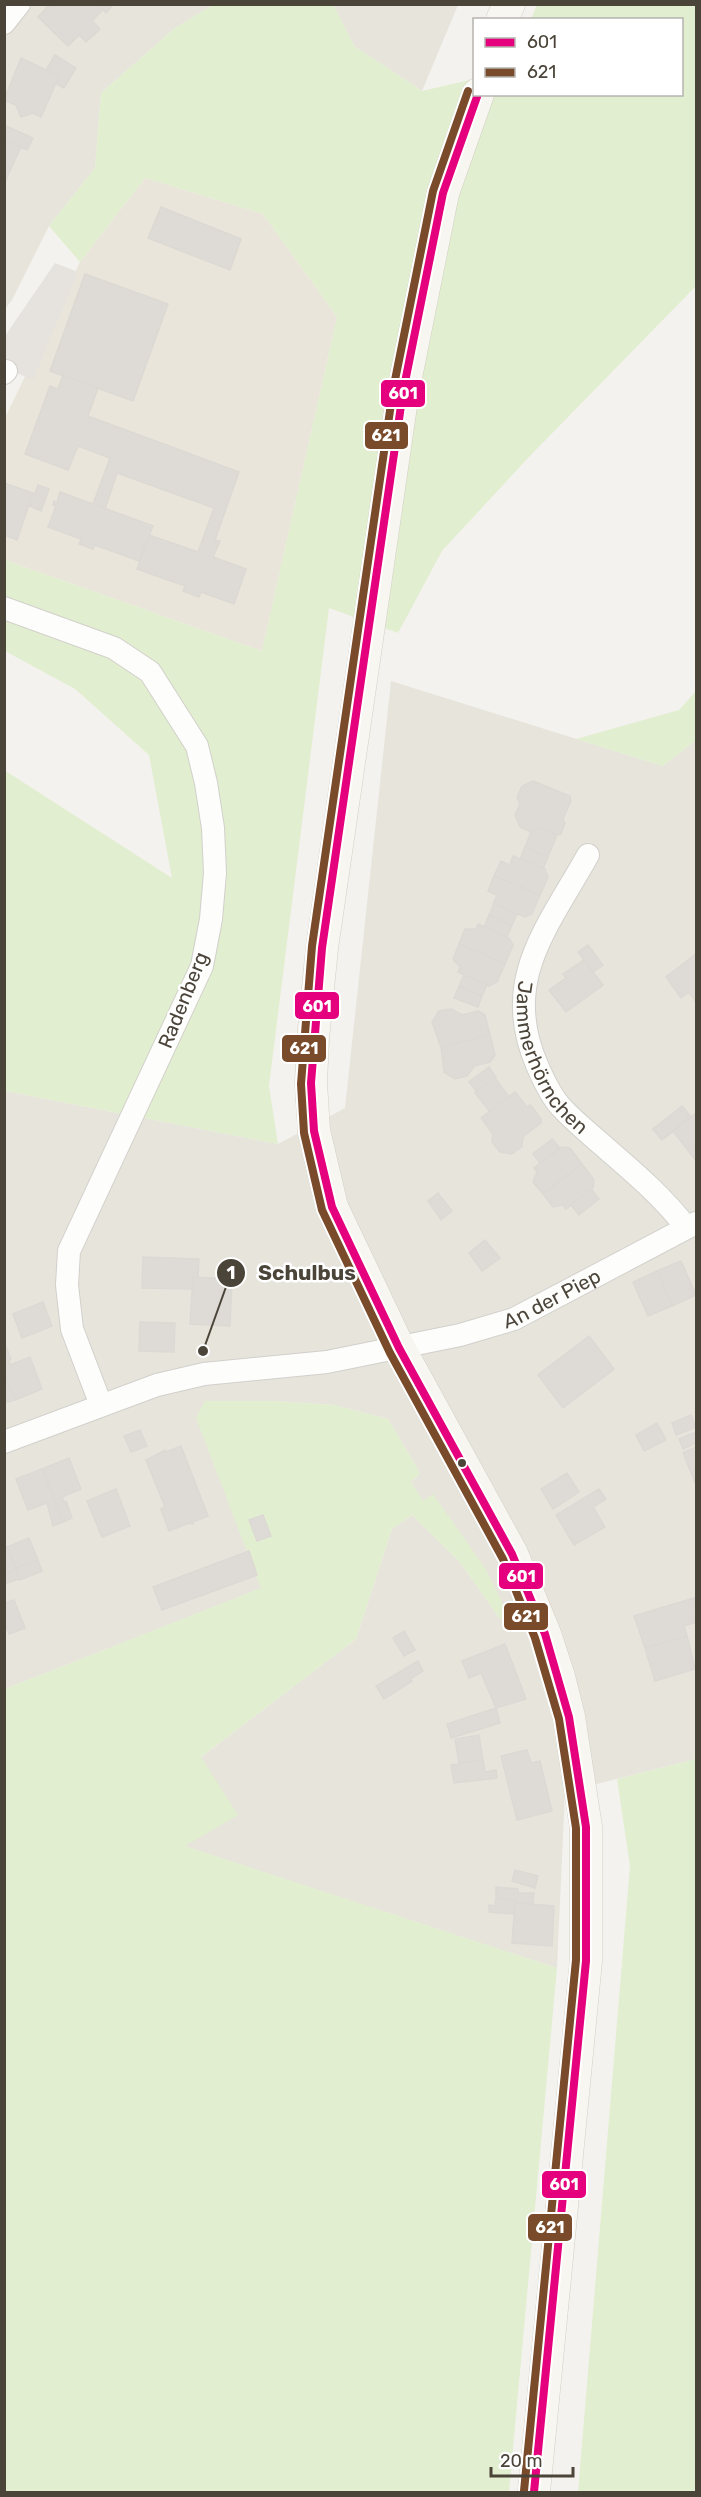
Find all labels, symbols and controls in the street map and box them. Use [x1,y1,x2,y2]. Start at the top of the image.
legend [473,18,683,96]
text: 601 [527,31,557,53]
text: 621 [527,61,556,83]
line badge: 601 [380,379,426,408]
text: 601 [388,384,418,403]
line badge: 621 [364,421,409,450]
text: 621 [372,426,400,445]
street label: Radenberg [153,948,213,1052]
street label: Jammerhörnchen [511,979,593,1139]
line badge: 601 [294,991,340,1020]
text: 601 [302,997,332,1016]
line badge: 621 [281,1034,327,1063]
text: 621 [290,1039,318,1058]
callout: Schulbus [216,1253,368,1292]
text: Schulbus [258,1260,356,1285]
text: 1 [227,1262,235,1284]
street label: An der Piep [501,1264,605,1333]
unlabelled marker [456,1457,468,1469]
line badge: 601 [498,1562,544,1590]
text: 601 [506,1567,536,1586]
line badge: 621 [503,1602,549,1631]
text: 621 [512,1607,540,1626]
line badge: 601 [541,2170,587,2199]
text: 601 [549,2175,579,2194]
line badge: 621 [527,2213,573,2242]
text: 621 [536,2218,564,2237]
scale bar [491,2440,574,2478]
text: 20 m [500,2450,542,2472]

